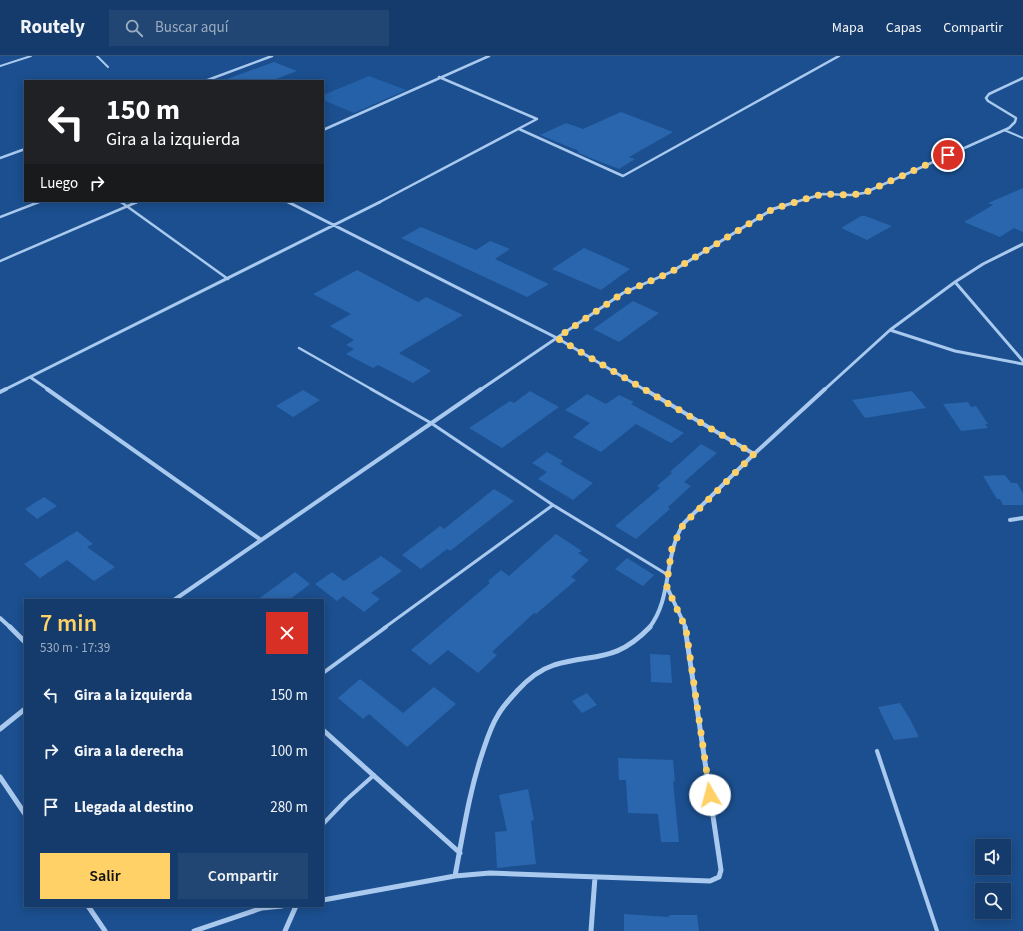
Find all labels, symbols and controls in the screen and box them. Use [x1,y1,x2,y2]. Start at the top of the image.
search box [109,10,389,46]
text: Routely [20,14,85,41]
icon: search [123,17,145,39]
text: Buscar aquí [155,17,228,38]
text: Mapa [832,18,864,38]
text: Capas [886,18,921,38]
text: Compartir [943,18,1003,38]
text: 150 m [106,90,180,130]
icon: left [40,96,92,148]
text: Gira a la izquierda [106,127,240,152]
pin [931,138,965,172]
icon: arrive [937,144,959,166]
icon: right [86,172,108,194]
text: Luego [40,173,78,194]
text: 7 min [40,606,97,641]
button: close [266,612,308,654]
text: 530 m · 17:39 [40,639,110,657]
icon: left [40,684,62,706]
text: Gira a la izquierda [74,685,193,706]
text: 150 m [270,685,308,706]
icon: right [40,740,62,762]
text: Gira a la derecha [74,741,184,762]
text: 100 m [270,741,308,762]
position arrow [689,774,731,816]
icon: arrive [40,796,62,818]
text: Llegada al destino [74,797,194,818]
text: 280 m [270,797,308,818]
map controls [975,839,1011,919]
button: sound [975,839,1011,875]
button: Salir [40,853,170,899]
button: Compartir [178,853,308,899]
button: search [975,883,1011,919]

